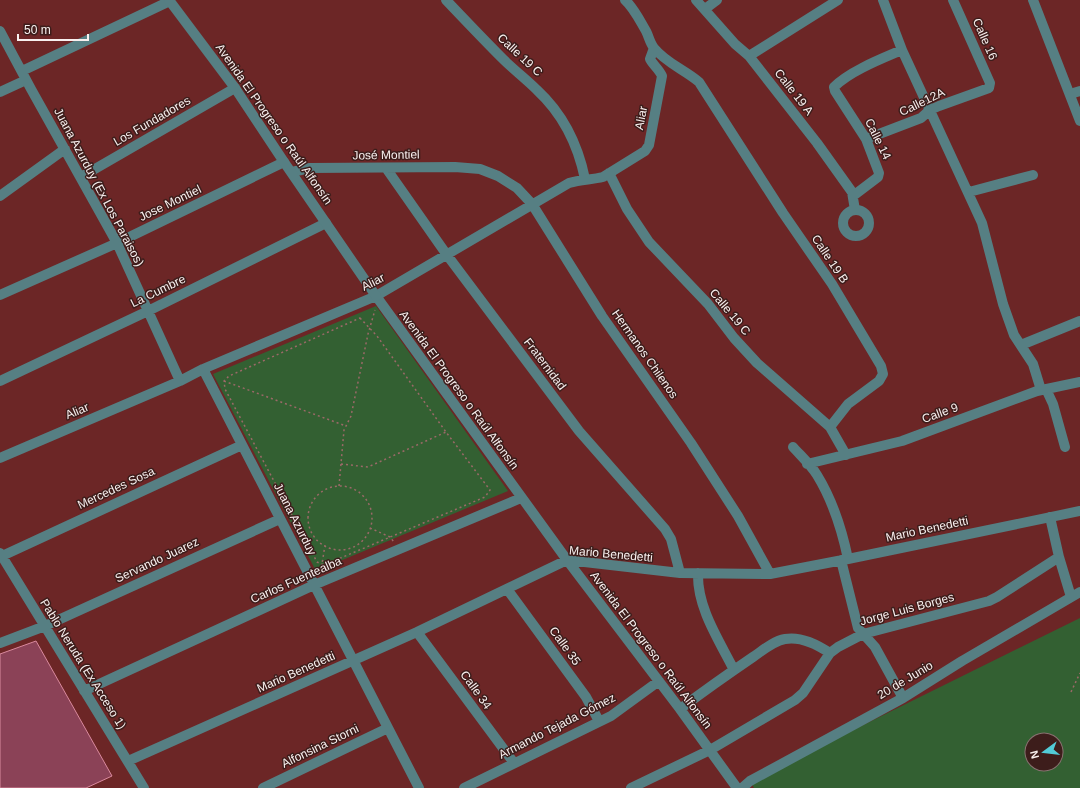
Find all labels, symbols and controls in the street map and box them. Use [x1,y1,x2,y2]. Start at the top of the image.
scale bar [18,16,88,42]
street label: Calle 16 [970,16,1000,62]
text: 50 m [24,23,51,37]
street label: Calle 19 C [495,31,546,79]
street label: Avenida El Progreso o Raúl Alfonsín [213,41,335,207]
street label: Calle 19 A [772,66,816,118]
street label: Calle12A [897,85,947,119]
street label: Los Fundadores [111,93,193,149]
street label: Juana Azurduy (Ex Los Paraisos) [51,105,147,269]
street label: Aliar [632,105,650,131]
street label: Calle 14 [862,116,894,162]
street label: José Montiel [352,147,420,163]
street label: Jose Montiel [137,182,203,224]
street label: Calle 19 B [809,232,851,286]
street label: Aliar [359,270,387,294]
street label: La Cumbre [128,272,188,310]
street label: Calle 19 C [707,286,754,338]
street label: Hermanos Chilenos [609,307,681,401]
street label: Avenida El Progreso o Raúl Alfonsín [397,308,521,472]
street label: Fraternidad [521,335,569,393]
street label: Aliar [63,400,91,422]
street label: Calle 9 [920,400,960,426]
street label: Mercedes Sosa [75,464,157,512]
street label: Juana Azurduy [271,480,319,558]
street label: Mario Benedetti [884,513,970,545]
street label: Servando Juarez [113,534,201,586]
street label: Mario Benedetti [569,543,653,565]
street label: Carlos Fuentealba [248,554,344,606]
street label: Avenida El Progreso o Raúl Alfonsín [587,569,715,731]
street label: Jorge Luis Borges [858,590,956,628]
street label: Pablo Neruda (Ex Acceso 1) [37,596,129,732]
street label: Calle 35 [546,624,584,668]
street label: Mario Benedetti [255,649,337,695]
street label: 20 de Junio [875,658,935,702]
street label: Calle 34 [457,668,495,712]
street label: Armando Tejada Gómez [496,690,618,762]
street label: Alfonsina Storni [279,721,361,771]
north arrow [1024,732,1064,772]
text: N [1028,749,1041,760]

